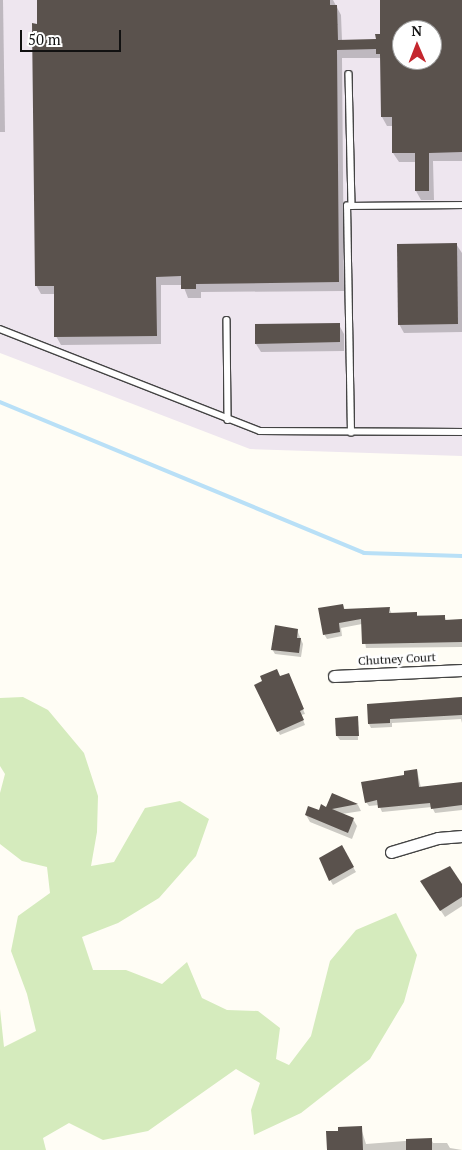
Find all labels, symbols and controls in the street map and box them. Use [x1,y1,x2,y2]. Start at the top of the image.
scale bar [22,20,124,52]
north arrow [392,20,442,70]
text: N [411,21,422,40]
text: 50 m [28,29,61,49]
street label: Chutney Court [358,650,436,668]

